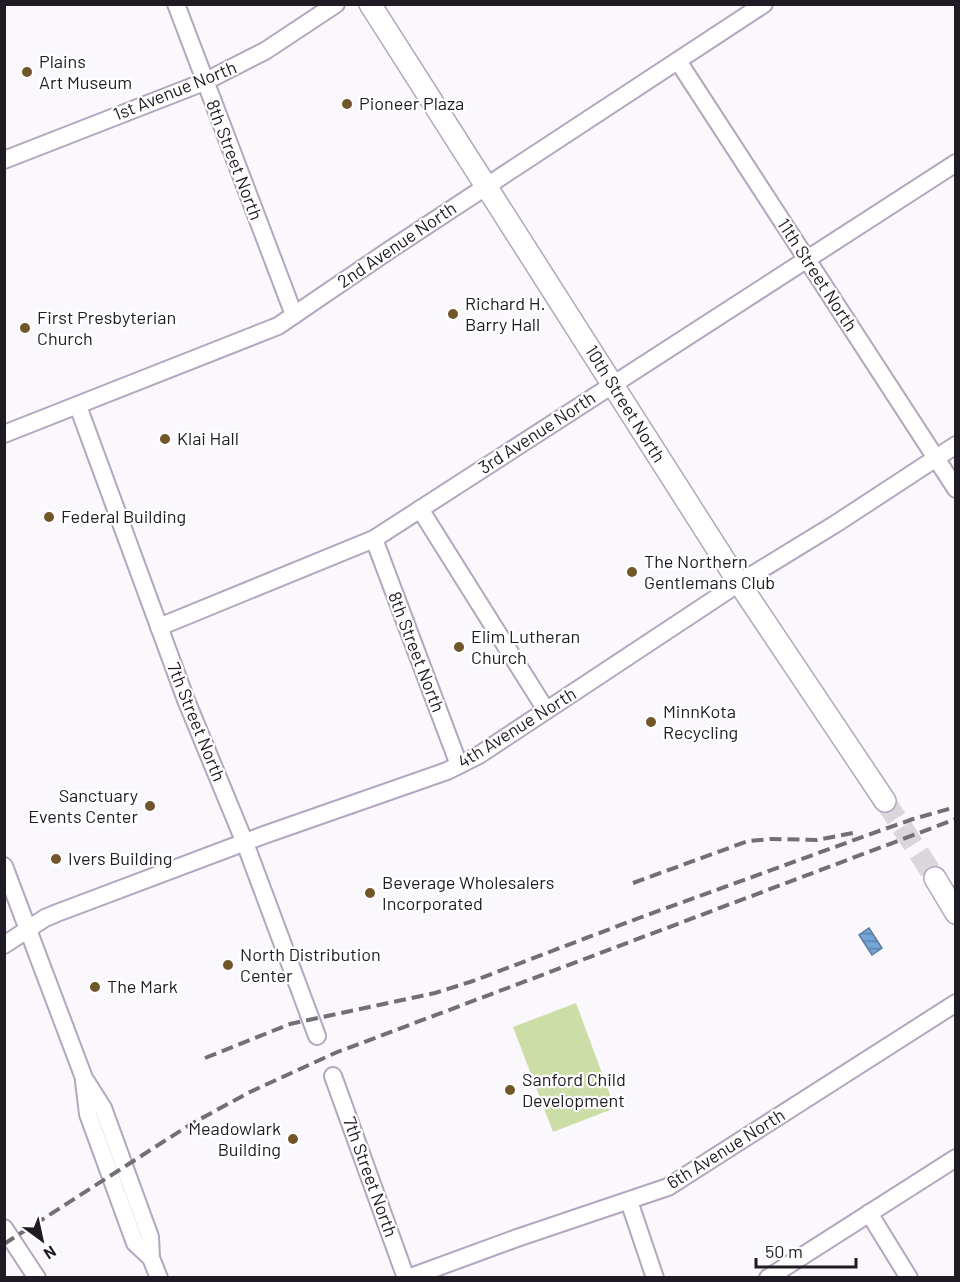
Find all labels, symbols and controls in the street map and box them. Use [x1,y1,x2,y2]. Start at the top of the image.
place label: Plains Art Museum [39,50,132,93]
street label: 1st Avenue North [110,55,239,125]
marker: Plains Art Museum [20,65,34,79]
place label: Pioneer Plaza [359,92,464,114]
street label: 8th Street North [202,96,268,223]
marker: Pioneer Plaza [340,97,354,111]
street label: 2nd Avenue North [333,196,460,292]
street label: 11th Street North [773,214,863,335]
place label: Richard H. Barry Hall [465,292,546,335]
place label: First Presbyterian Church [37,306,176,349]
marker: Richard H. Barry Hall [446,307,460,321]
marker: First Presbyterian Church [18,321,32,335]
street label: 10th Street North [581,341,671,466]
street label: 3rd Avenue North [474,386,599,478]
place label: Klai Hall [177,427,239,449]
marker: Klai Hall [158,432,172,446]
place label: Federal Building [61,505,186,527]
marker: Federal Building [42,510,56,524]
place label: The Northern Gentlemans Club [644,550,775,593]
marker: The Northern Gentlemans Club [625,565,639,579]
street label: 8th Street North [384,588,450,715]
place label: Elim Lutheran Church [471,625,580,668]
marker: Elim Lutheran Church [452,640,466,654]
street label: 7th Street North [163,659,231,784]
street label: 4th Avenue North [453,682,580,772]
place label: MinnKota Recycling [663,700,738,743]
marker: MinnKota Recycling [644,715,658,729]
place label: Sanctuary Events Center [28,784,138,827]
marker: Sanctuary Events Center [143,799,157,813]
place label: Ivers Building [68,847,172,869]
marker: Ivers Building [49,852,63,866]
place label: Beverage Wholesalers Incorporated [382,871,555,914]
marker: Beverage Wholesalers Incorporated [363,886,377,900]
place label: North Distribution Center [240,943,381,986]
marker: North Distribution Center [221,958,235,972]
place label: The Mark [107,975,178,997]
marker: The Mark [88,980,102,994]
place label: Sanford Child Development [522,1068,626,1111]
marker: Sanford Child Development [503,1083,517,1097]
street label: 6th Avenue North [662,1103,789,1193]
street label: 7th Street North [339,1114,403,1240]
place label: Meadowlark Building [188,1117,281,1160]
marker: Meadowlark Building [286,1132,300,1146]
north arrow [12,1210,72,1270]
scale bar [756,1231,856,1269]
text: 50 m [765,1240,803,1262]
text: N [41,1242,60,1264]

